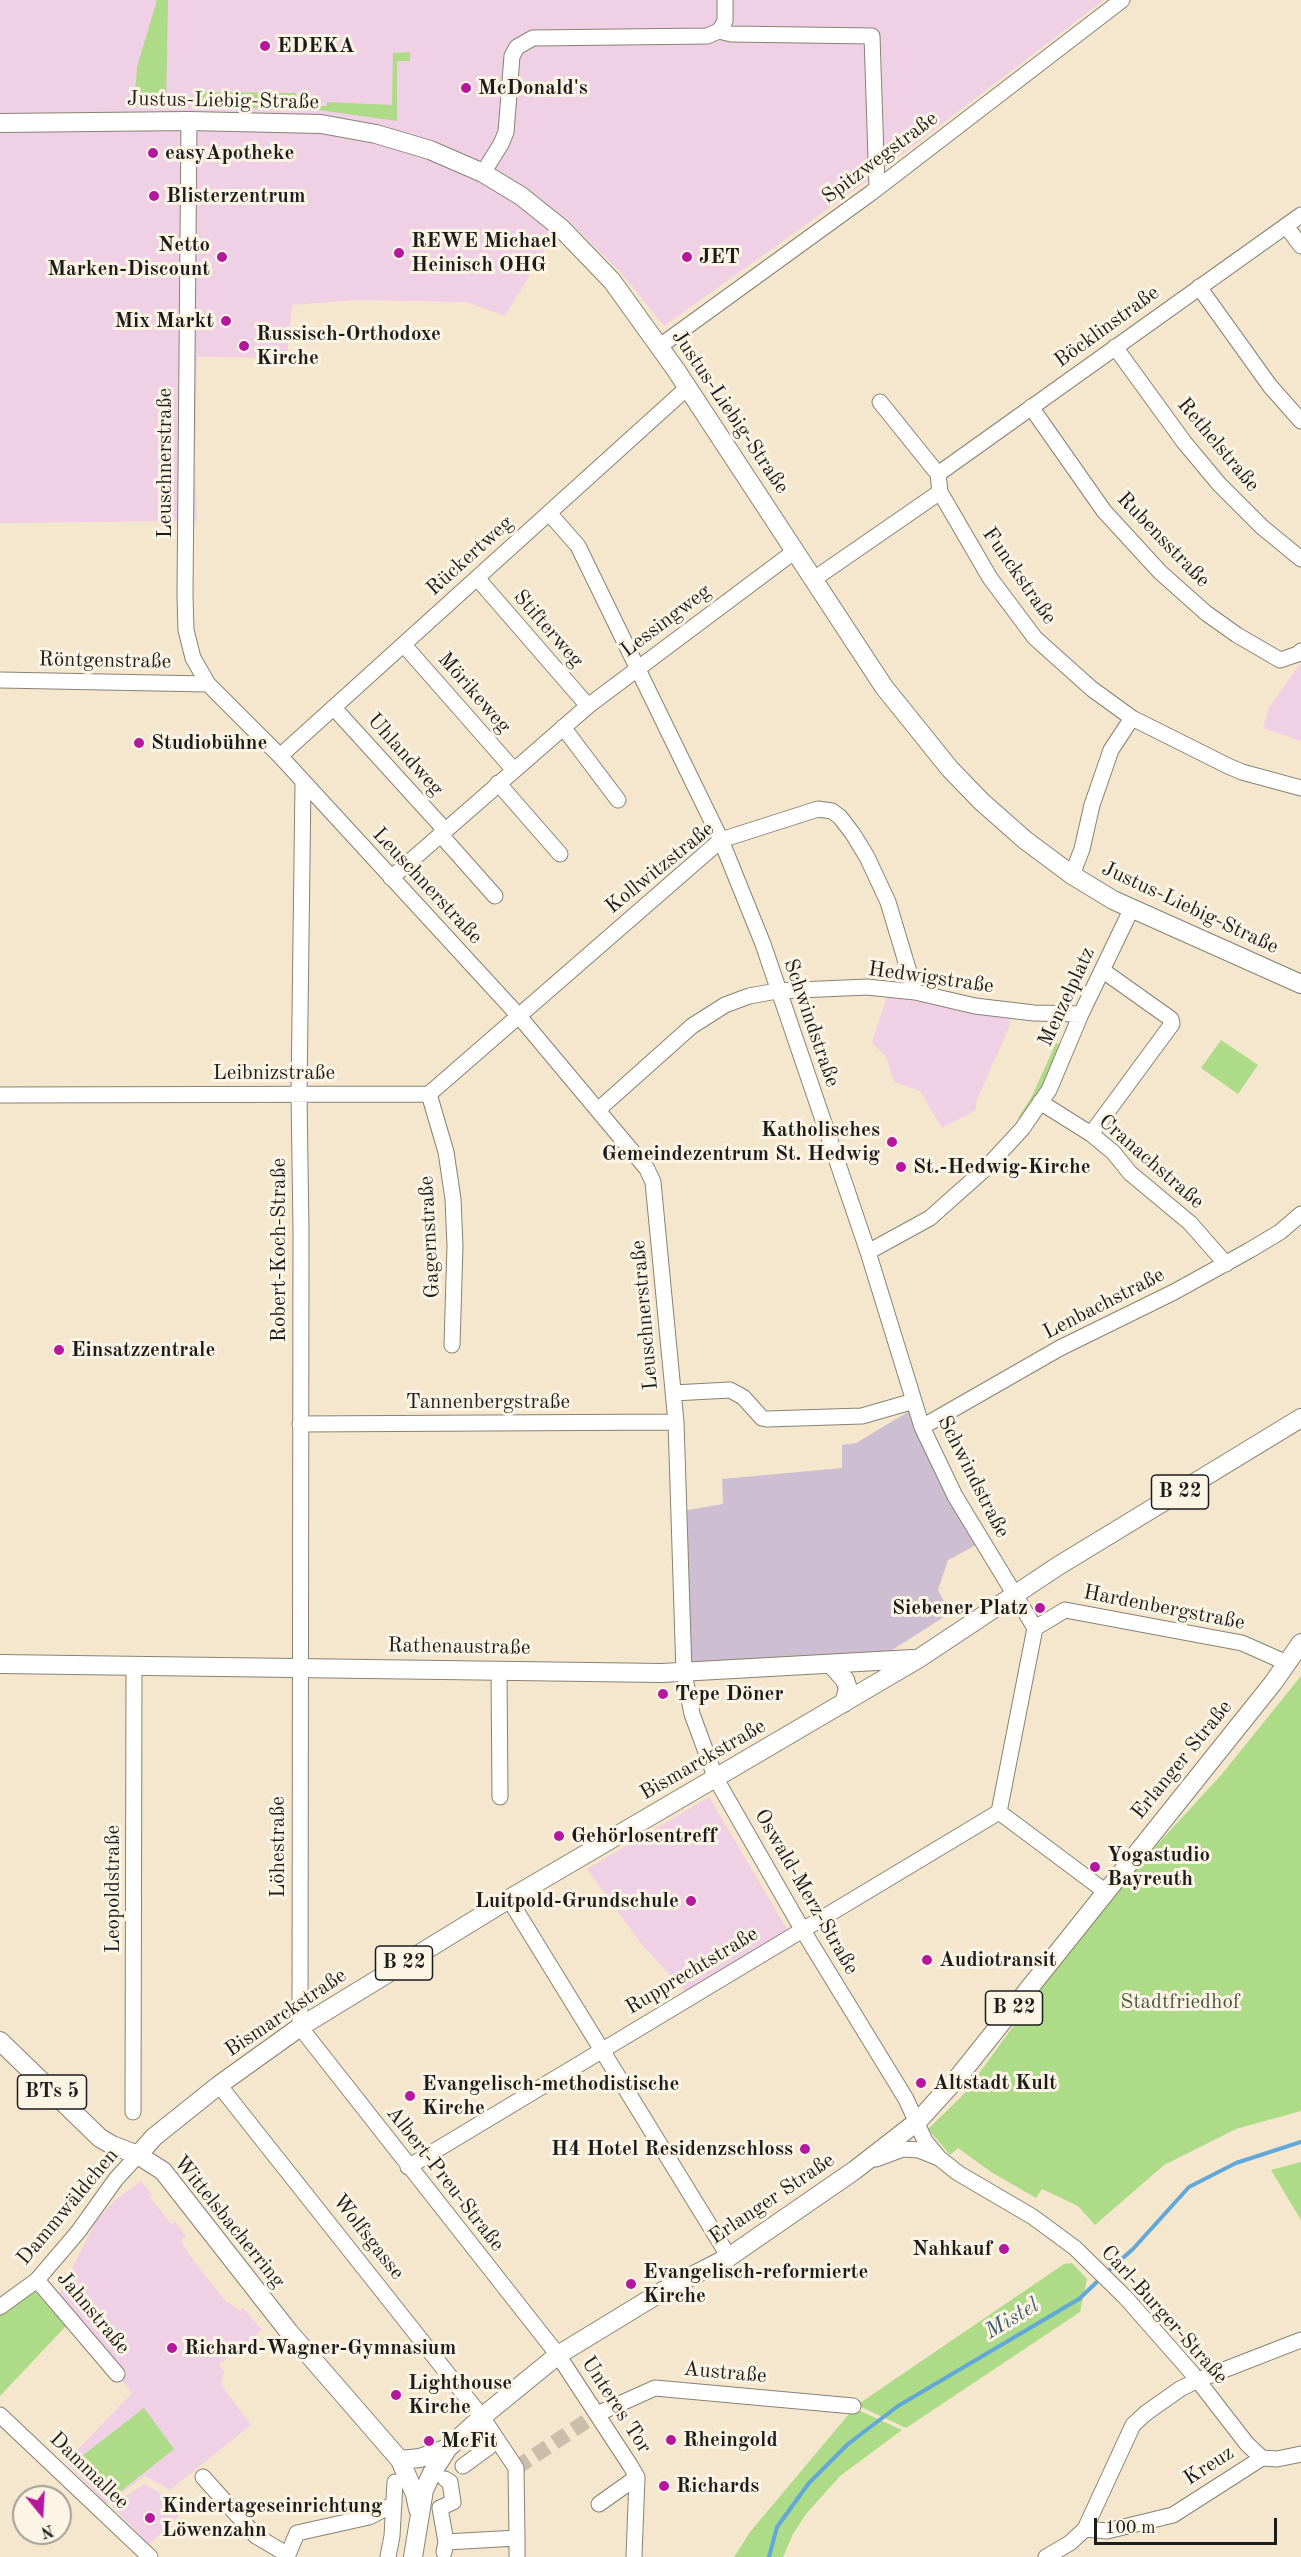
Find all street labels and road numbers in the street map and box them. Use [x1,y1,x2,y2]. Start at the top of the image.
street label: Justus-Liebig-Straße [127,87,319,115]
street label: Spitzwegstraße [817,106,943,210]
street label: Böcklinstraße [1050,280,1164,374]
street label: Justus-Liebig-Straße [666,325,794,499]
street label: Leuschnerstraße [152,388,178,538]
street label: Rethelstraße [1171,393,1265,497]
street label: Rubensstraße [1111,487,1215,593]
street label: Rückertweg [421,510,519,602]
street label: Funckstraße [976,522,1062,630]
street label: Lessingweg [616,579,716,663]
street label: Stifterweg [507,585,589,673]
street label: Röntgenstraße [38,647,172,675]
street label: Mörikeweg [432,647,516,739]
street label: Uhlandweg [361,709,449,801]
street label: Kollwitzstraße [601,817,719,919]
street label: Leuschnerstraße [366,822,488,950]
street label: Justus-Liebig-Straße [1098,856,1282,960]
street label: Menzelplatz [1033,943,1101,1051]
street label: Schwindstraße [777,956,845,1090]
street label: Hedwigstraße [867,957,995,999]
street label: Leibnizstraße [213,1060,335,1086]
street label: Cranachstraße [1093,1109,1209,1215]
street label: Robert-Koch-Straße [266,1158,292,1342]
street label: Gagernstraße [414,1175,446,1299]
street label: Leuschnerstraße [626,1239,664,1391]
street label: Lenbachstraße [1039,1263,1169,1345]
street label: Tannenbergstraße [406,1389,570,1415]
street label: Schwindstraße [931,1412,1015,1542]
road number: B 22 [1152,1475,1208,1509]
street label: Hardenbergstraße [1081,1580,1247,1636]
street label: Rathenaustraße [387,1633,531,1661]
street label: Erlanger Straße [1126,1695,1238,1825]
street label: Bismarckstraße [636,1714,770,1806]
street label: Löhestraße [265,1796,291,1898]
street label: Oswald-Merz-Straße [748,1805,864,1979]
street label: Leopoldstraße [100,1825,126,1953]
street label: Rupprechtstraße [621,1921,763,2021]
road number: B 22 [376,1946,432,1980]
street label: Bismarckstraße [220,1963,352,2063]
road number: B 22 [986,1991,1042,2025]
road number: BTs 5 [17,2075,86,2109]
street label: Albert-Preu-Straße [380,2101,510,2257]
street label: Dammwäldchen [12,2143,124,2271]
street label: Erlanger Straße [704,2148,840,2250]
street label: Wittelsbacherring [168,2151,290,2293]
street label: Wolfsgasse [327,2189,409,2285]
street label: Carl-Burger-Straße [1095,2240,1233,2390]
street label: Jahnstraße [51,2266,135,2360]
street label: Unteres Tor [575,2352,657,2458]
street label: Austraße [682,2357,768,2389]
street label: Dammallee [44,2427,134,2515]
street label: Kreuz [1179,2441,1239,2491]

